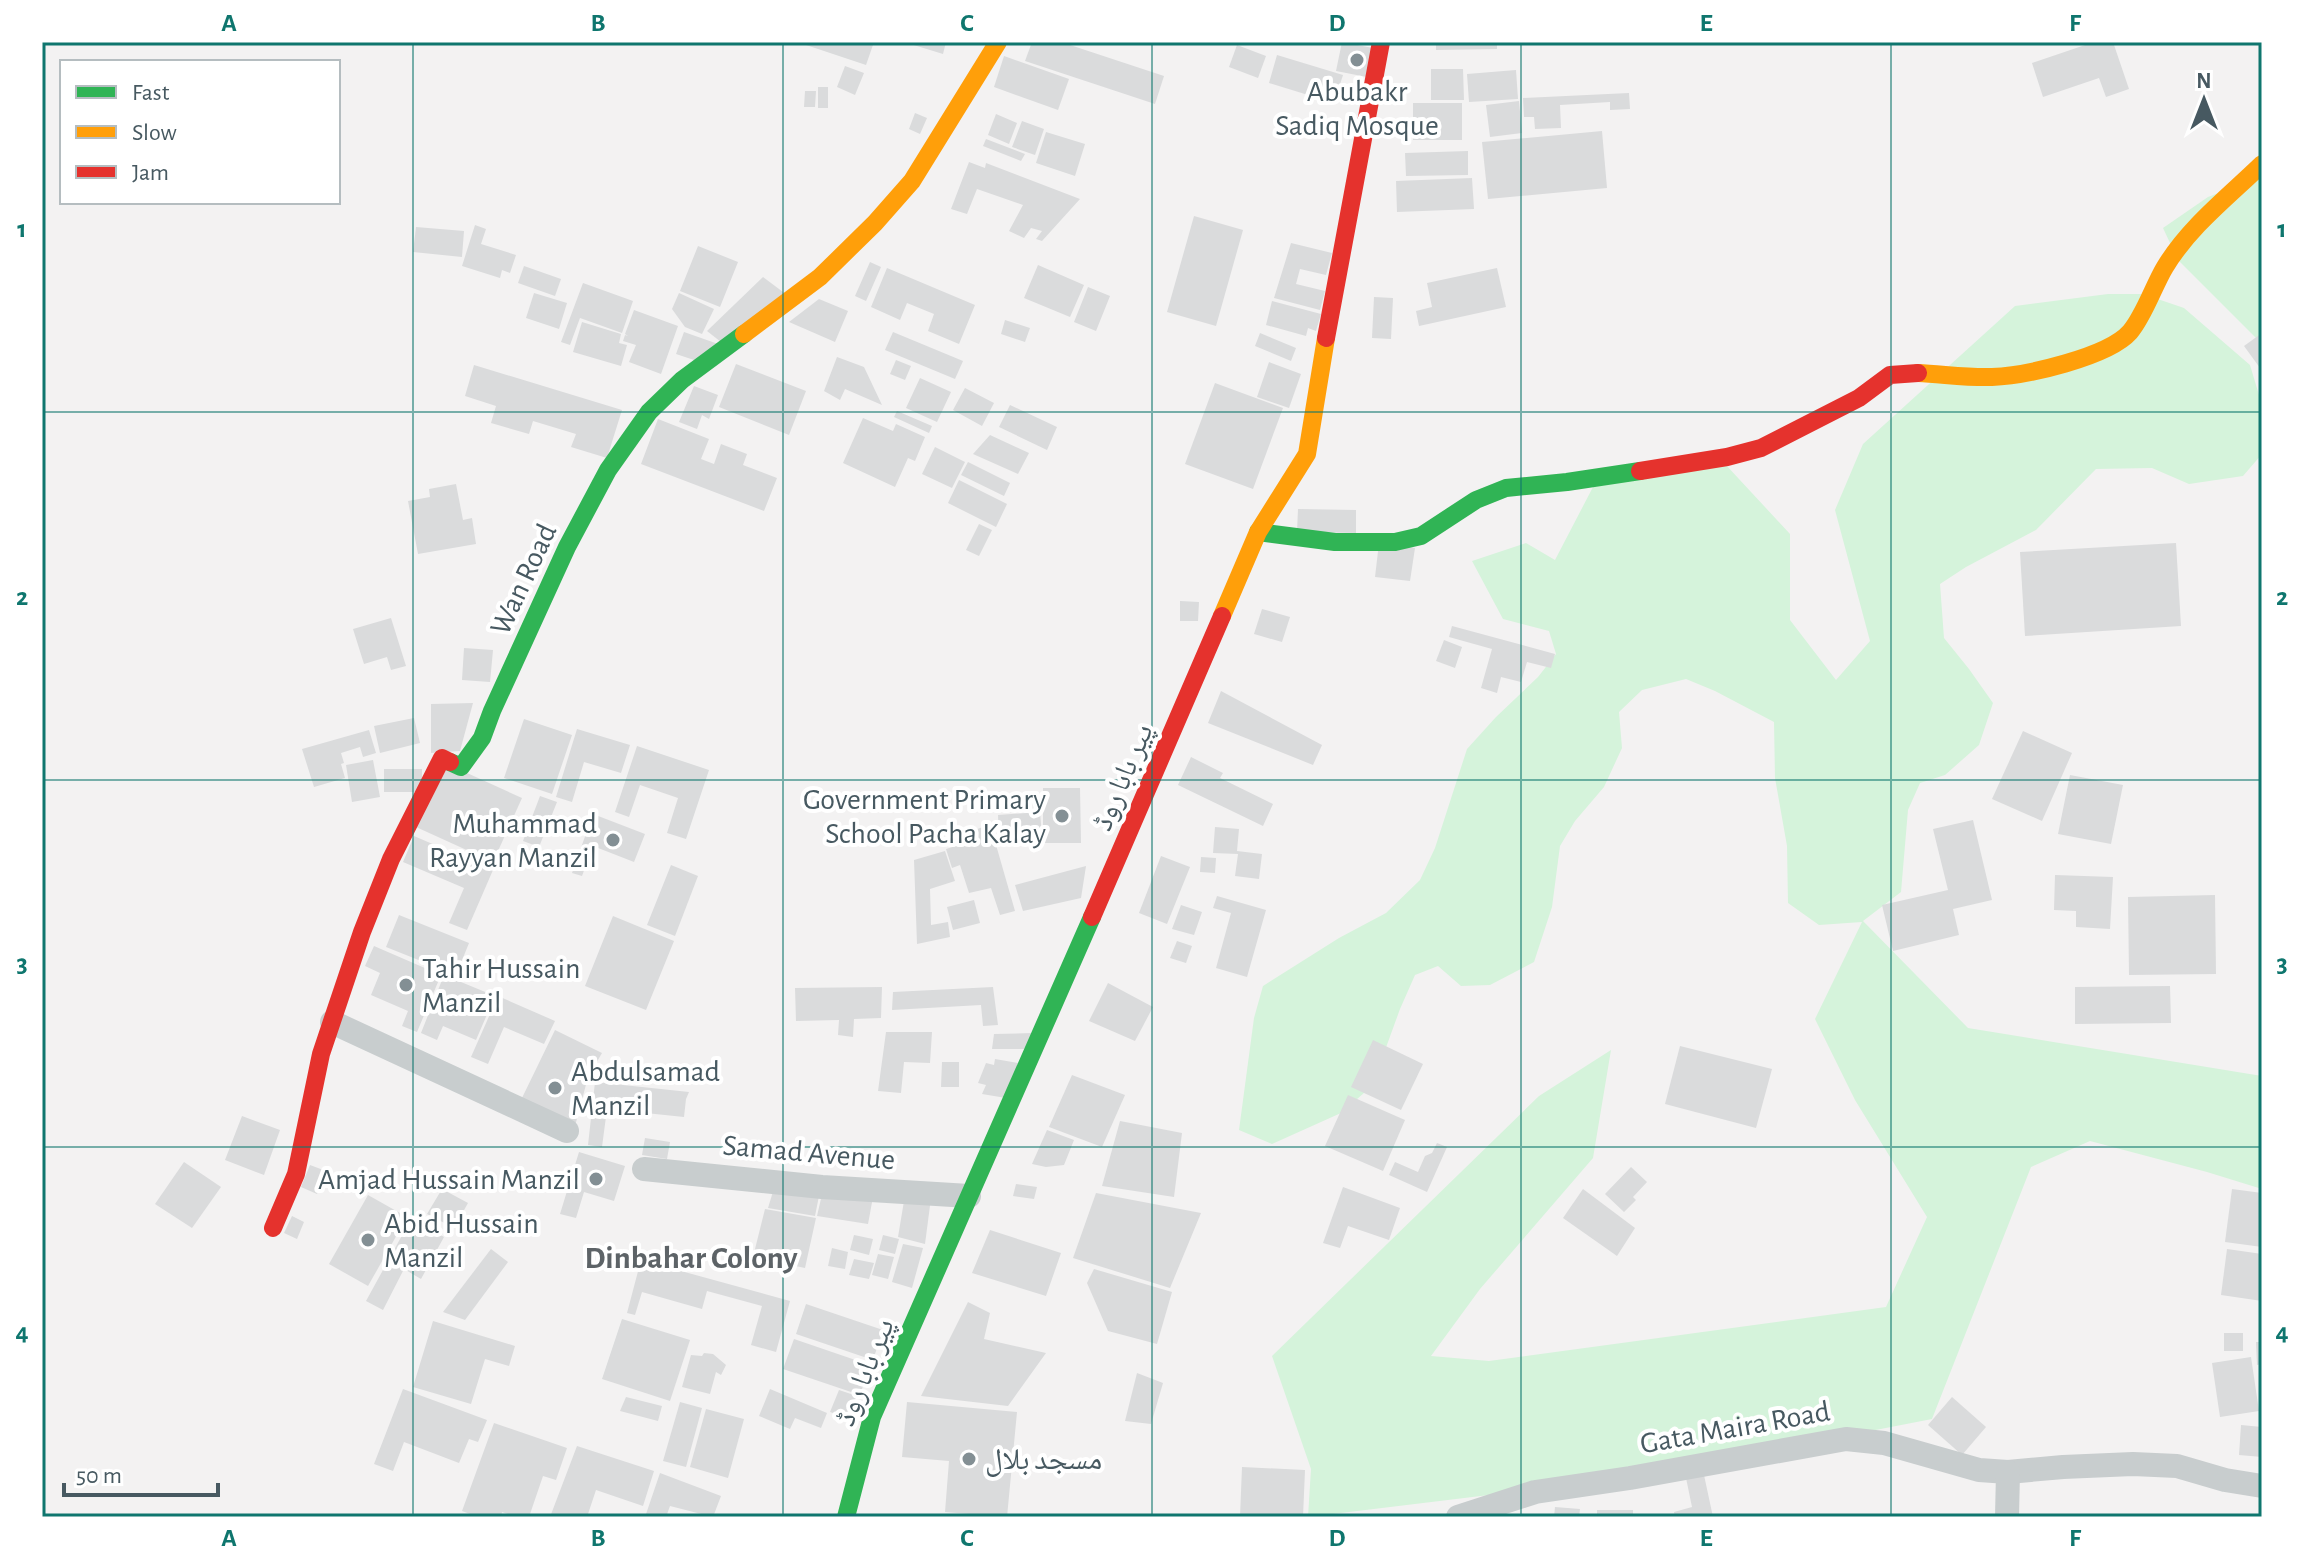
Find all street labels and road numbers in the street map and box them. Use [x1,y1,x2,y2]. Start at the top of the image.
street label: Wan Road [485,519,563,640]
street label: پیر بابا روڈ [1087,720,1161,836]
street label: Samad Avenue [721,1131,896,1175]
street label: پیر بابا روڈ [830,1314,902,1431]
street label: Gata Maira Road [1638,1397,1832,1459]

